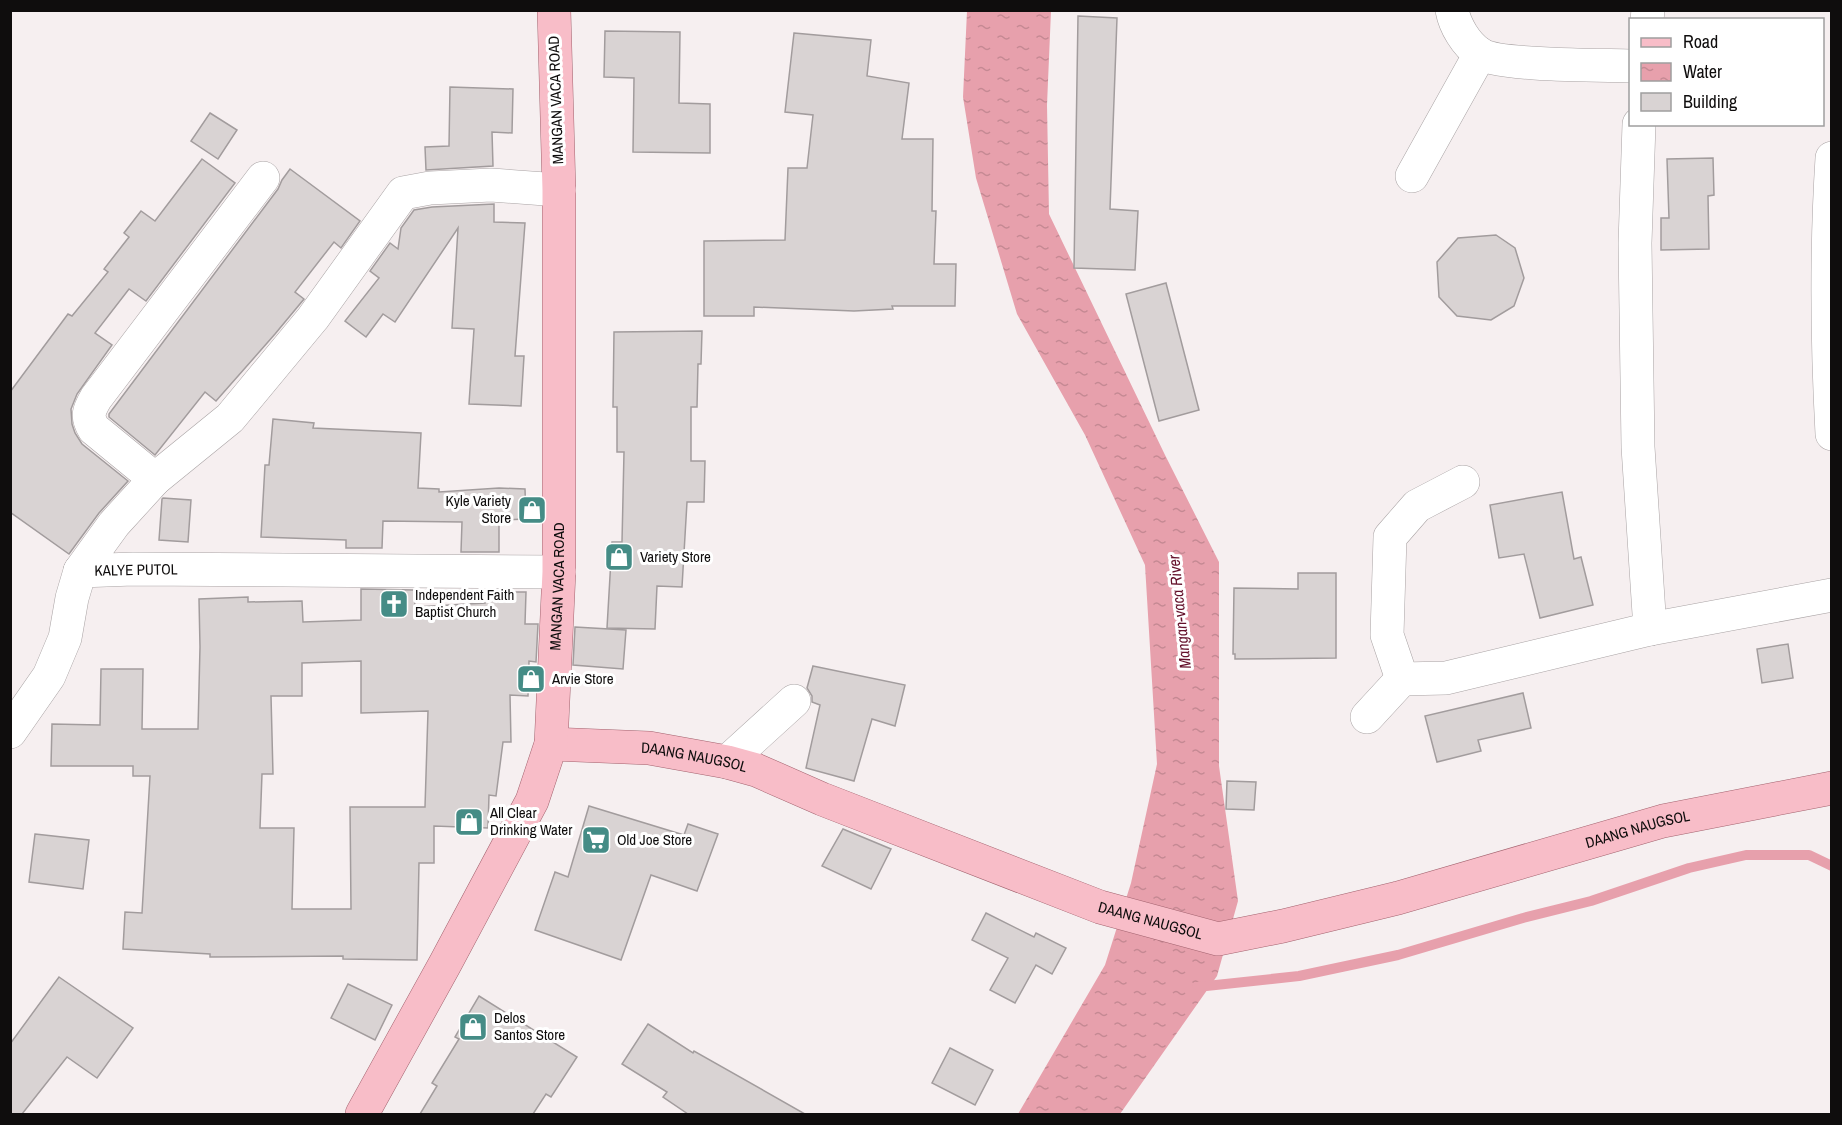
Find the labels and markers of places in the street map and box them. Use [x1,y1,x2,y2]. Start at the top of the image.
place label: Kyle Variety Store [446,490,512,528]
shop icon: Kyle Variety Store [516,494,548,526]
shop icon: Variety Store [603,541,635,573]
place label: Variety Store [640,546,711,567]
place label: Independent Faith Baptist Church [415,584,514,622]
church icon: Independent Faith Baptist Church [378,588,410,620]
shop icon: Arvie Store [515,663,547,695]
place label: Arvie Store [551,668,614,689]
place label: All Clear Drinking Water [489,802,572,840]
shop icon: All Clear Drinking Water [453,806,485,838]
supermarket icon: Old Joe Store [580,824,612,856]
place label: Old Joe Store [617,829,692,850]
place label: Delos Santos Store [494,1007,565,1045]
shop icon: Delos Santos Store [457,1011,489,1043]

